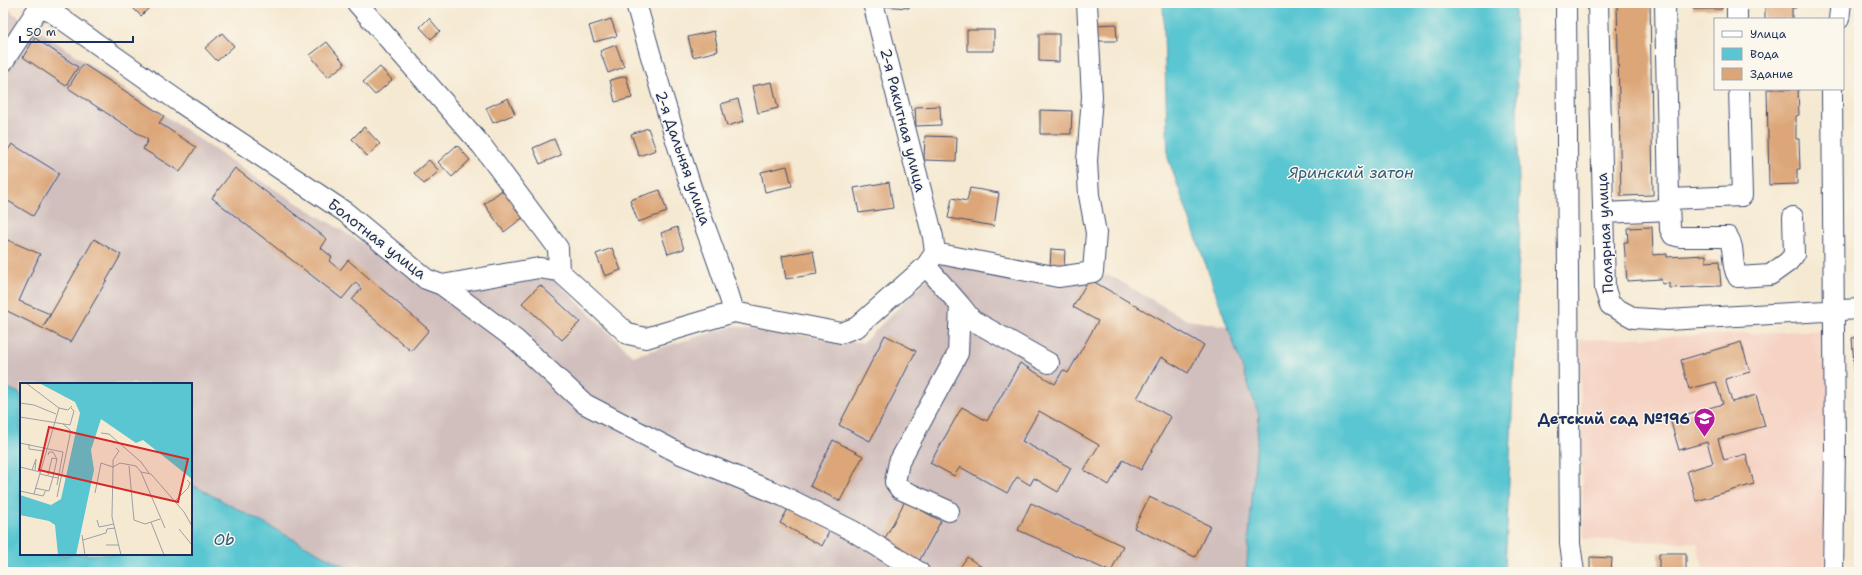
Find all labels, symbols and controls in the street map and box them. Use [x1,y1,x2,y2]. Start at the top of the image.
scale bar [20,18,133,44]
legend [1714,18,1844,90]
text: 50 m [26,24,56,40]
text: Улица [1750,26,1787,42]
street label: 2-я Ракитная улица [875,46,931,195]
text: Вода [1750,46,1779,62]
text: Здание [1750,66,1794,82]
street label: 2-я Дальняя улица [651,88,716,229]
water label: Яринский затон [1287,162,1414,183]
street label: Полярная улица [1592,172,1618,294]
street label: Болотная улица [324,194,431,284]
inset map [20,383,192,555]
school or university icon: Детский сад №196 [1692,406,1718,439]
place label: Детский сад №196 [1538,409,1690,429]
water label: Ob [213,529,235,550]

